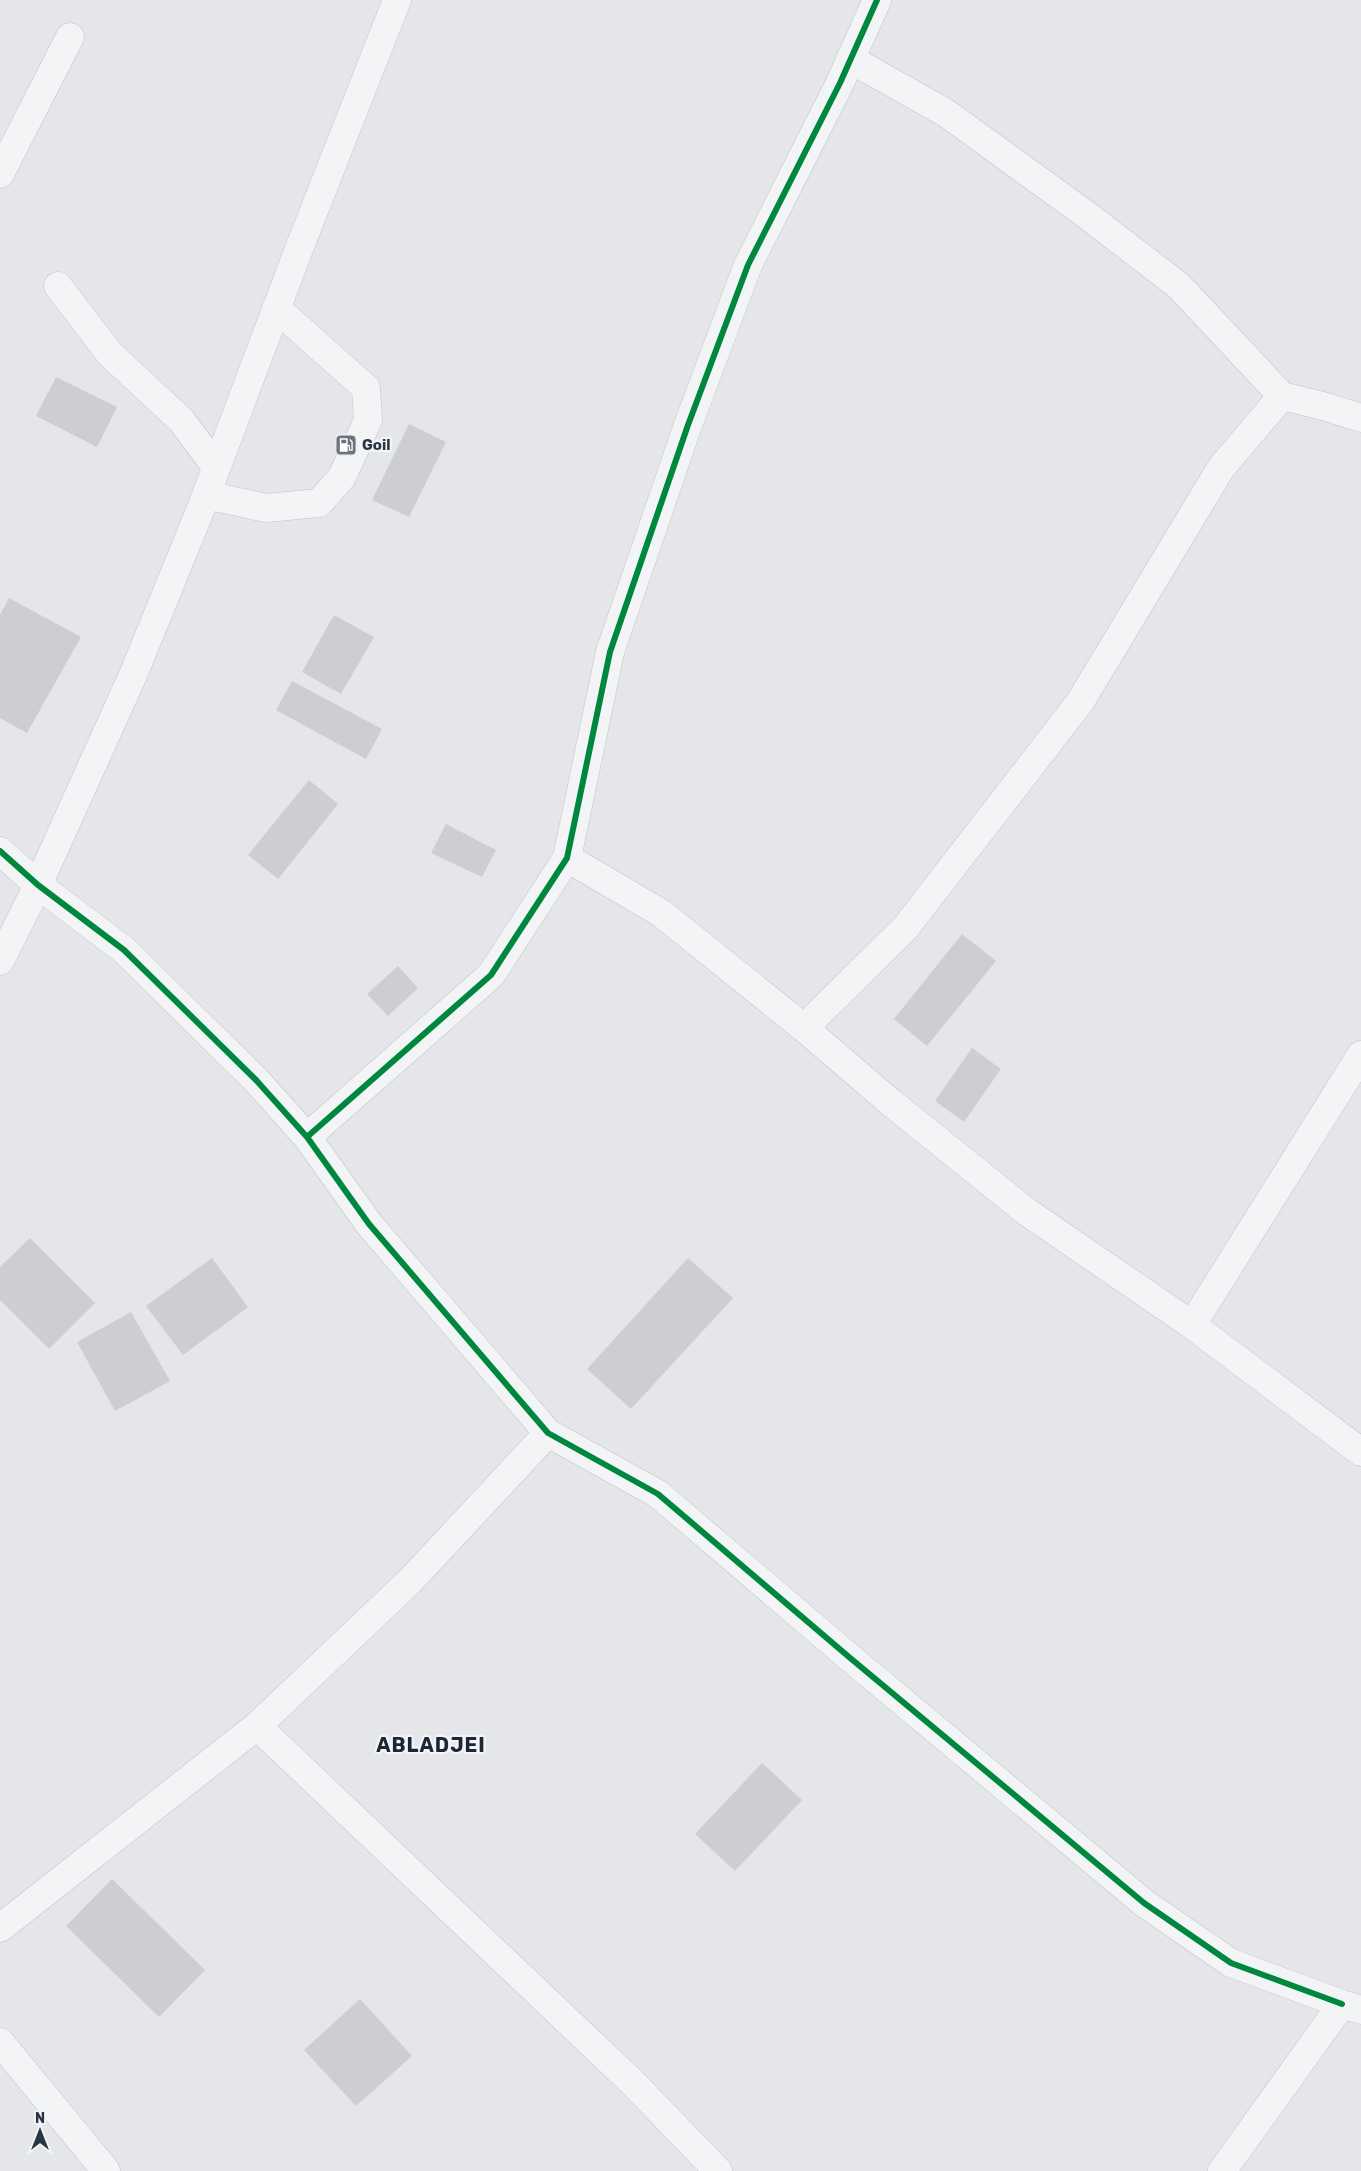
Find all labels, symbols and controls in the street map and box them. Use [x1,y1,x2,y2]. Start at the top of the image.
fuel station icon: Goil [334,433,358,457]
place label: Goil [362,436,391,454]
district label: ABLADJEI [376,1733,486,1757]
north arrow [15,2106,65,2156]
text: N [35,2110,45,2127]

